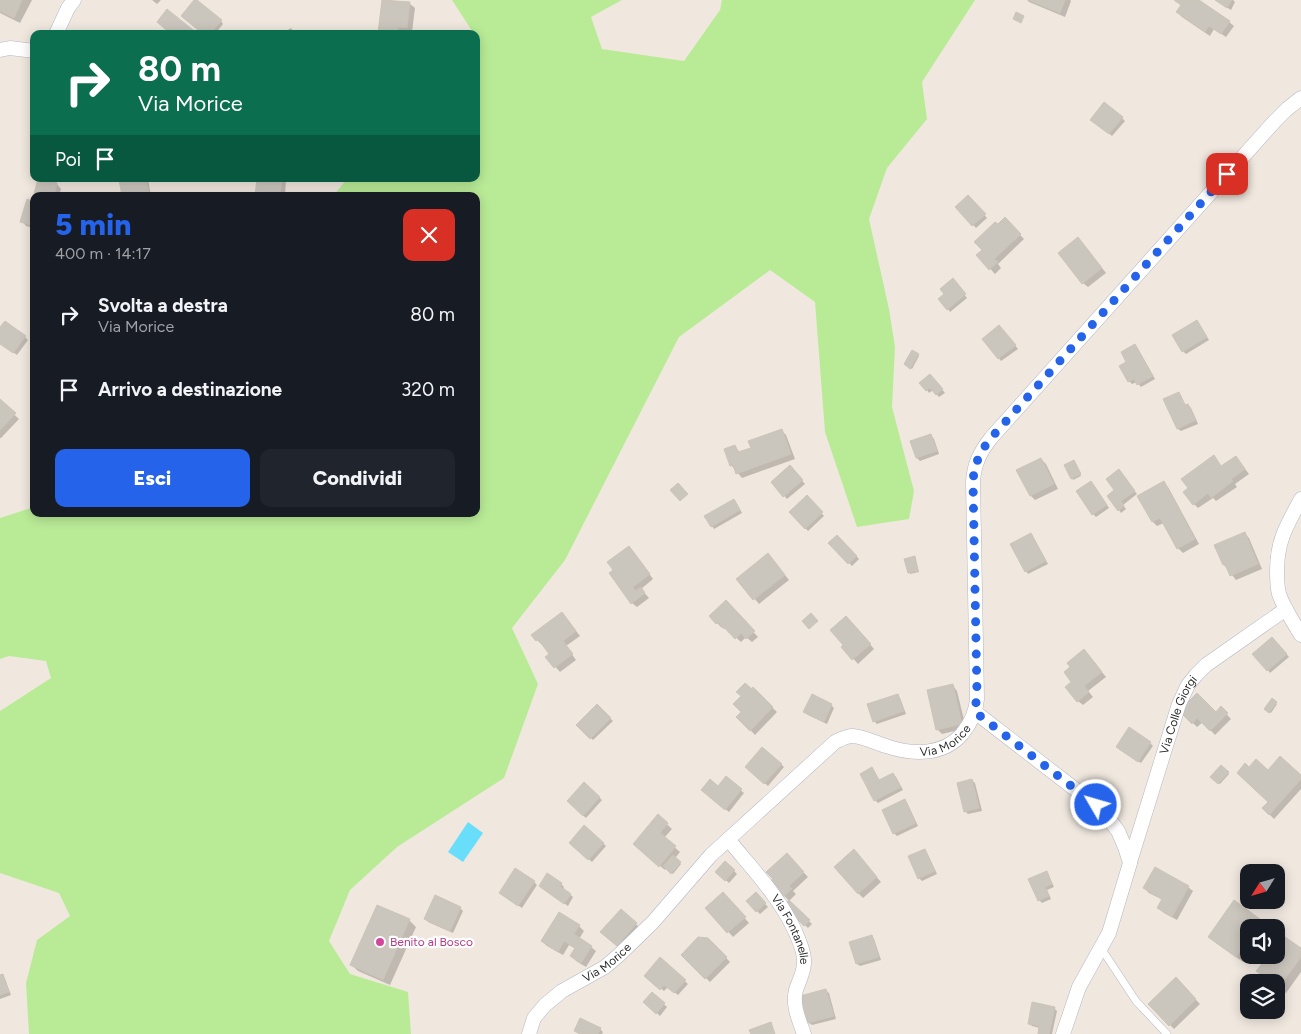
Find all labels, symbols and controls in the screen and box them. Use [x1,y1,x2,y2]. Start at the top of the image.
text: 80 m [138,48,221,90]
icon: right [55,50,120,115]
text: Via Morice [138,90,243,117]
icon: arrive [91,145,119,173]
text: Poi [55,148,81,171]
pin [1206,153,1248,195]
icon: arrive [1213,160,1241,188]
text: 5 min [55,206,131,243]
button: close [403,209,455,261]
text: 400 m · 14:17 [55,244,151,263]
text: Svolta a destra [98,294,228,317]
icon: right [55,301,83,329]
text: 80 m [410,303,455,326]
text: Via Morice [98,317,174,336]
icon: arrive [55,376,83,404]
text: Arrivo a destinazione [98,378,282,401]
text: 320 m [401,378,455,401]
button: Esci [55,449,250,507]
button: Condividi [260,449,455,507]
street label: Via Colle Giorgi [1157,673,1200,756]
street label: Via Morice [919,722,974,759]
position arrow [1069,778,1121,830]
north arrow [1240,864,1285,909]
map controls [1240,864,1285,1019]
street label: Via Fontanelle [768,892,811,965]
button: sound [1240,919,1285,964]
place label: Benito al Bosco [390,935,473,949]
marker: Benito al Bosco [374,936,386,948]
street label: Via Morice [580,940,634,985]
button: layers [1240,974,1285,1019]

